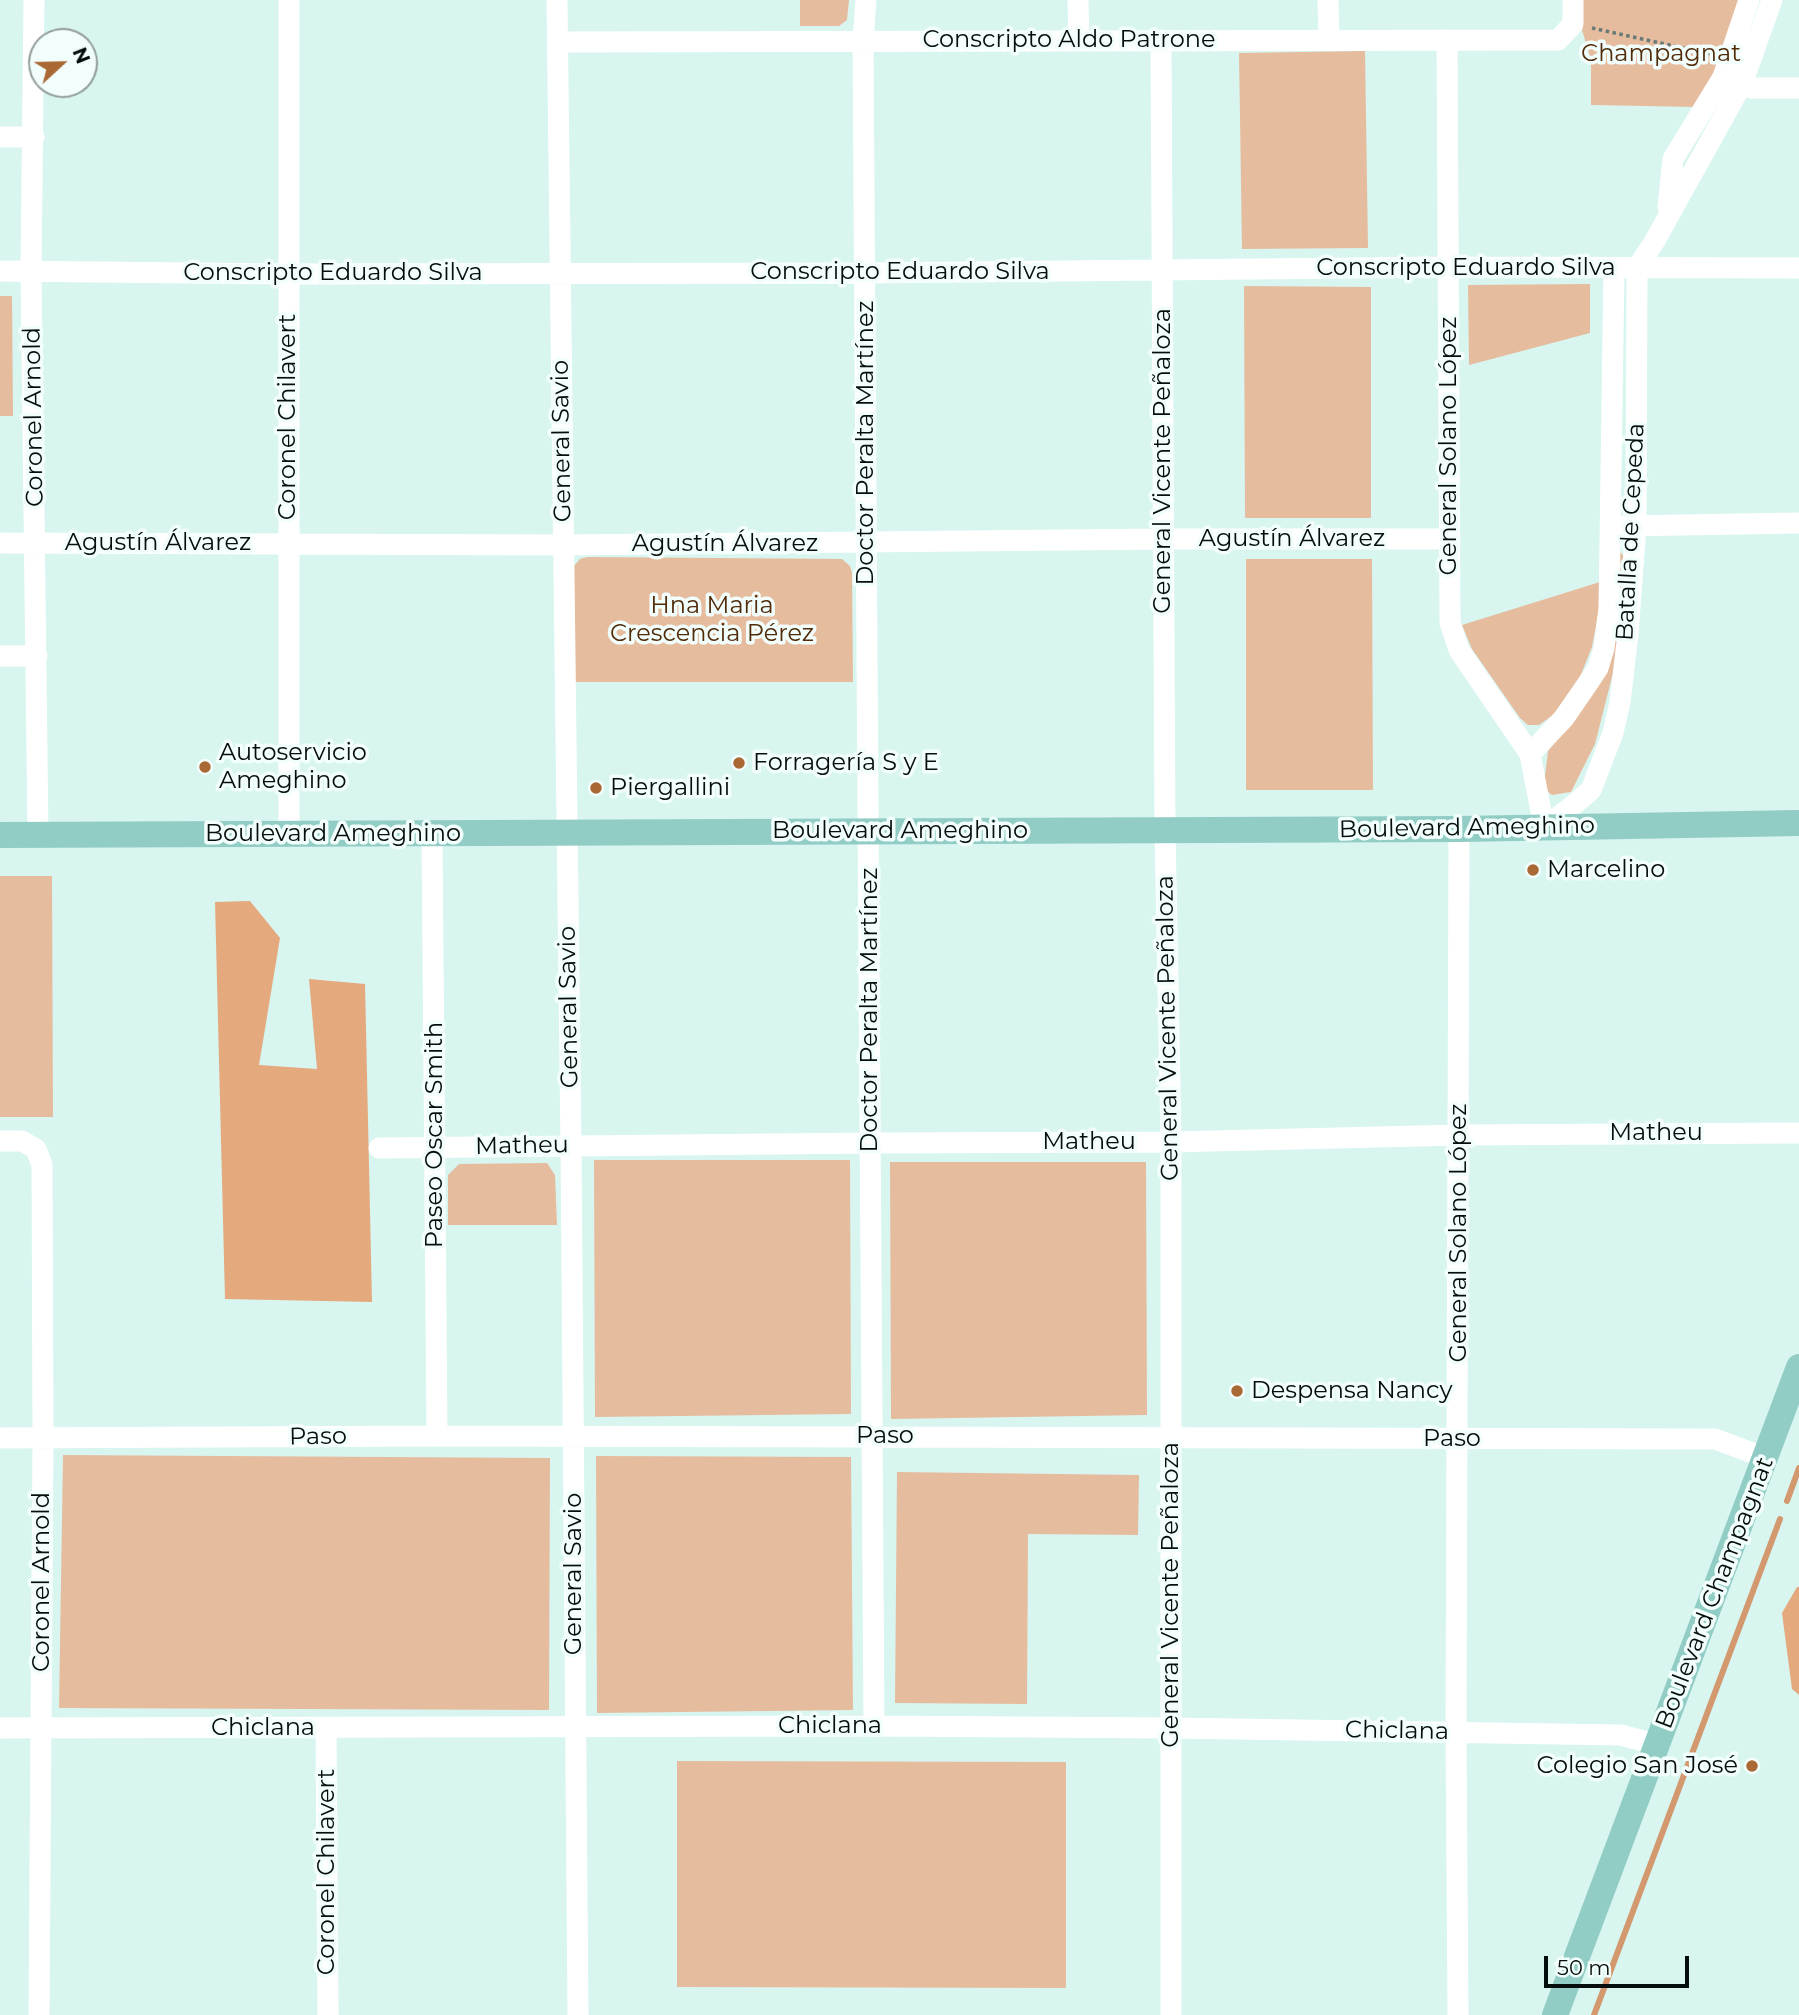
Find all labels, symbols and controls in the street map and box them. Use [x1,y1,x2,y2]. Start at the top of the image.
street label: Conscripto Aldo Patrone [923,26,1215,54]
north arrow [28,28,98,98]
park label: Champagnat [1581,40,1741,68]
text: N [68,44,95,67]
street label: Conscripto Eduardo Silva [1316,254,1616,282]
street label: Conscripto Eduardo Silva [750,258,1050,286]
street label: Conscripto Eduardo Silva [183,259,483,287]
street label: Doctor Peralta Martínez [852,300,880,586]
street label: General Vicente Peñaloza [1149,308,1177,614]
street label: Coronel Chilavert [274,314,302,520]
street label: General Solano López [1435,316,1463,576]
street label: Coronel Arnold [18,327,50,507]
street label: General Savio [546,360,578,522]
street label: Batalla de Cepeda [1611,422,1651,642]
street label: Agustín Álvarez [1199,525,1385,553]
street label: Agustín Álvarez [65,529,251,557]
street label: Agustín Álvarez [632,530,818,558]
park label: Hna Maria Crescencia Pérez [610,592,814,648]
place label: Autoservicio Ameghino [219,739,367,795]
place label: Forragería S y E [753,749,939,777]
marker: Forragería S y E [731,755,747,771]
marker: Autoservicio Ameghino [197,759,213,775]
place label: Piergallini [610,774,730,802]
marker: Piergallini [588,780,604,796]
street label: Boulevard Ameghino [1339,811,1595,845]
street label: Boulevard Ameghino [772,817,1028,845]
street label: Boulevard Ameghino [205,820,461,848]
place label: Marcelino [1547,856,1665,884]
marker: Marcelino [1525,862,1541,878]
street label: Doctor Peralta Martínez [856,867,884,1153]
street label: General Vicente Peñaloza [1151,875,1185,1181]
street label: General Savio [553,926,585,1088]
street label: Paseo Oscar Smith [421,1022,449,1248]
street label: General Solano López [1445,1103,1473,1363]
street label: Matheu [1609,1119,1703,1147]
street label: Matheu [1042,1128,1136,1156]
street label: Matheu [475,1131,569,1161]
place label: Despensa Nancy [1251,1377,1452,1405]
marker: Despensa Nancy [1229,1383,1245,1399]
street label: Paso [289,1422,347,1452]
street label: Paso [856,1422,914,1450]
street label: Paso [1423,1425,1481,1453]
street label: General Vicente Peñaloza [1157,1442,1185,1748]
street label: Boulevard Champagnat [1650,1453,1780,1733]
street label: Coronel Arnold [28,1492,56,1672]
street label: General Savio [560,1493,588,1655]
street label: Chiclana [778,1712,882,1740]
street label: Chiclana [211,1714,315,1742]
street label: Chiclana [1345,1716,1449,1746]
place label: Colegio San José [1537,1752,1738,1780]
marker: Colegio San José [1744,1758,1760,1774]
street label: Coronel Chilavert [313,1769,341,1975]
scale bar [1547,1941,1692,1985]
text: 50 m [1557,1955,1611,1980]

